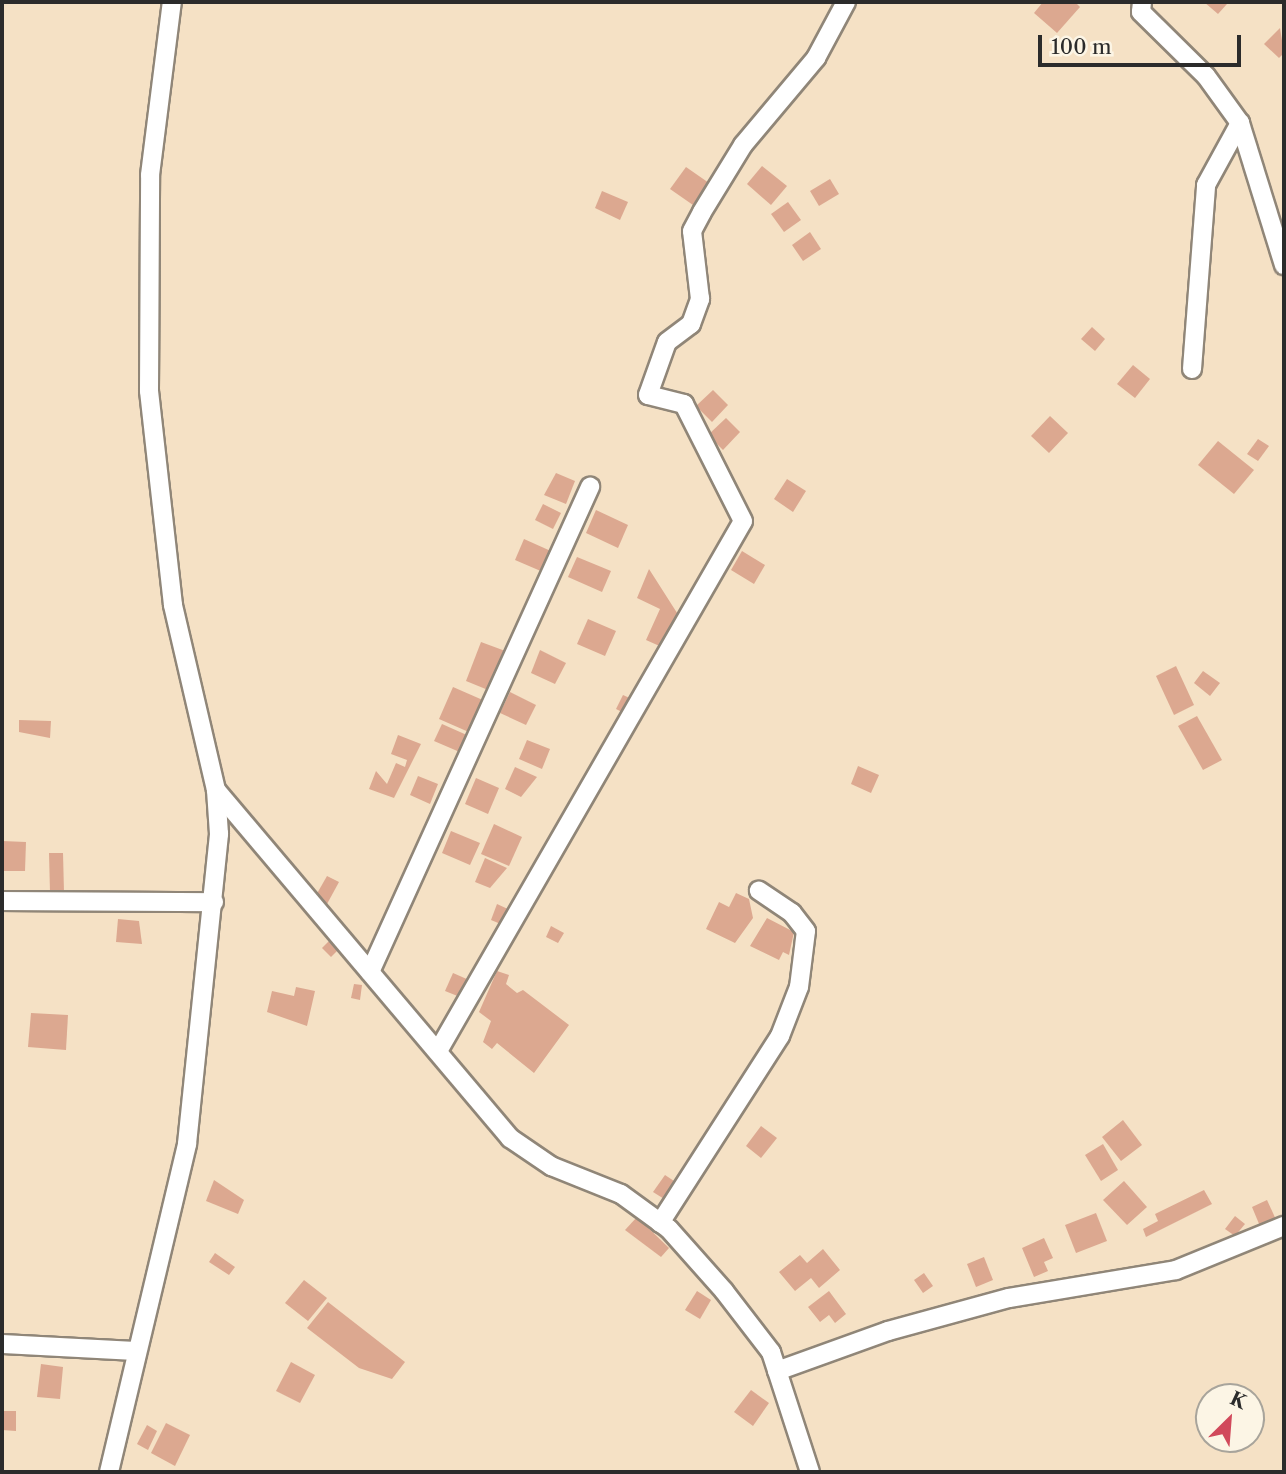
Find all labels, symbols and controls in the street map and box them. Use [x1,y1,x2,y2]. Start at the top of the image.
scale bar [1041,21,1244,65]
text: 100 m [1051,34,1112,59]
north arrow [1195,1383,1265,1453]
text: K [1226,1387,1250,1414]

